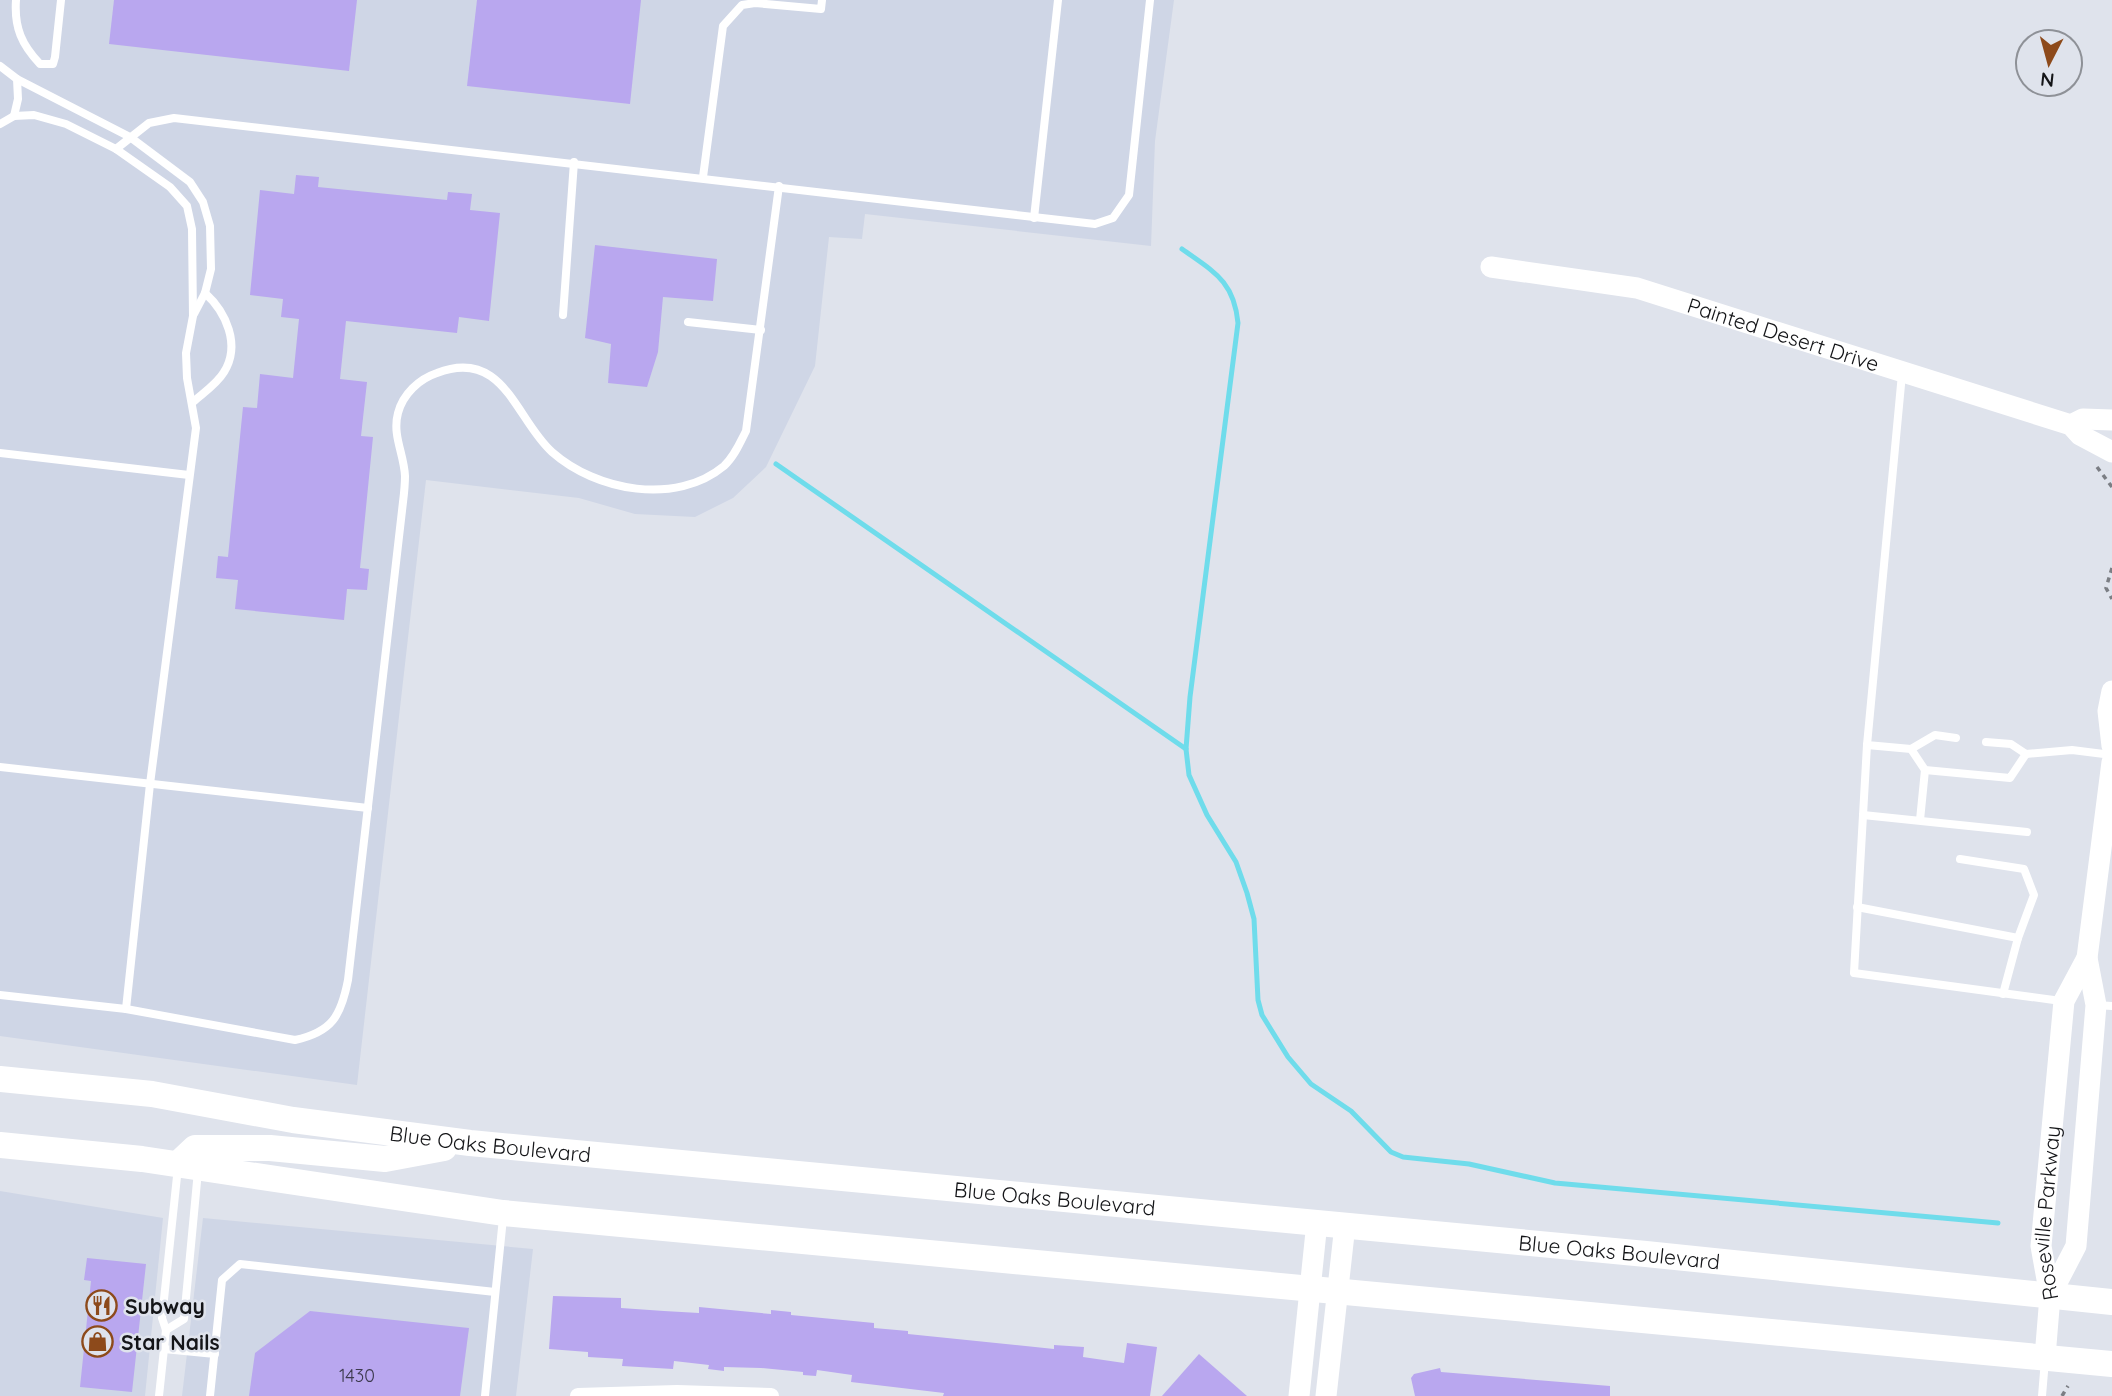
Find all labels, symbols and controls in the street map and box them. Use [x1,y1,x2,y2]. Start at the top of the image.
north arrow [2014,28,2084,98]
text: N [2039,67,2055,93]
street label: Painted Desert Drive [1684,292,1882,377]
street label: Blue Oaks Boulevard [388,1120,592,1167]
street label: Roseville Parkway [2027,1124,2065,1302]
street label: Blue Oaks Boulevard [953,1176,1157,1221]
street label: Blue Oaks Boulevard [1517,1229,1721,1275]
restaurant icon: Subway [85,1289,119,1323]
place label: Subway [125,1293,205,1319]
shop icon: Star Nails [81,1325,115,1359]
place label: Star Nails [121,1329,220,1355]
house number: 1430 [339,1364,375,1387]

